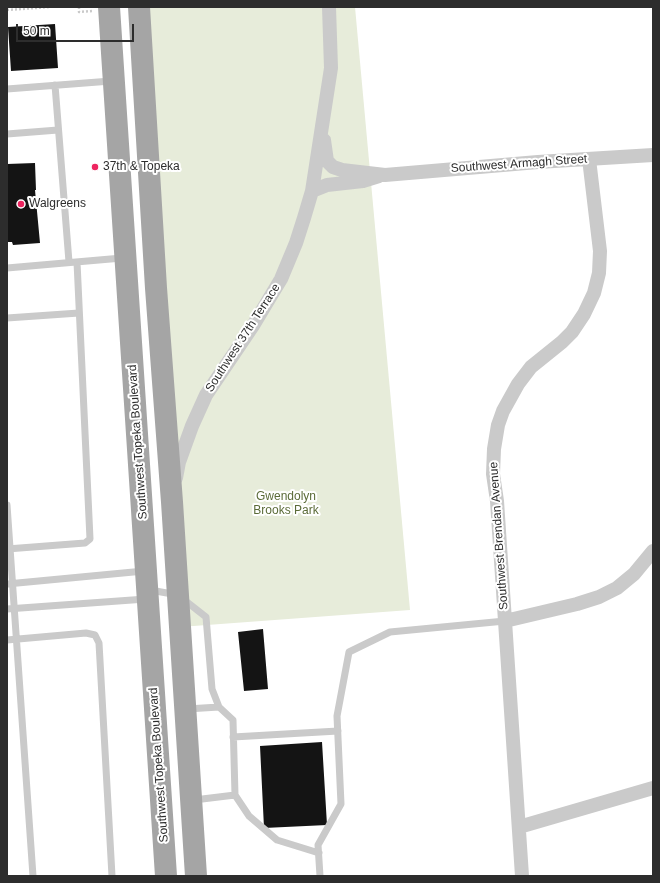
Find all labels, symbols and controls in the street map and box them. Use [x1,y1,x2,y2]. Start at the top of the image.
scale bar [18,16,136,42]
text: 50 m [23,24,50,38]
street label: Southwest Armagh Street [450,152,588,176]
place label: 37th & Topeka [103,160,180,174]
marker: 37th & Topeka [90,162,100,172]
place label: Walgreens [29,197,86,211]
marker: Walgreens [16,199,26,209]
street label: Southwest 37th Terrace [203,281,283,395]
street label: Southwest Topeka Boulevard [125,364,151,520]
street label: Southwest Brendan Avenue [487,461,511,611]
park label: Gwendolyn Brooks Park [253,490,319,518]
street label: Southwest Topeka Boulevard [146,687,172,843]

